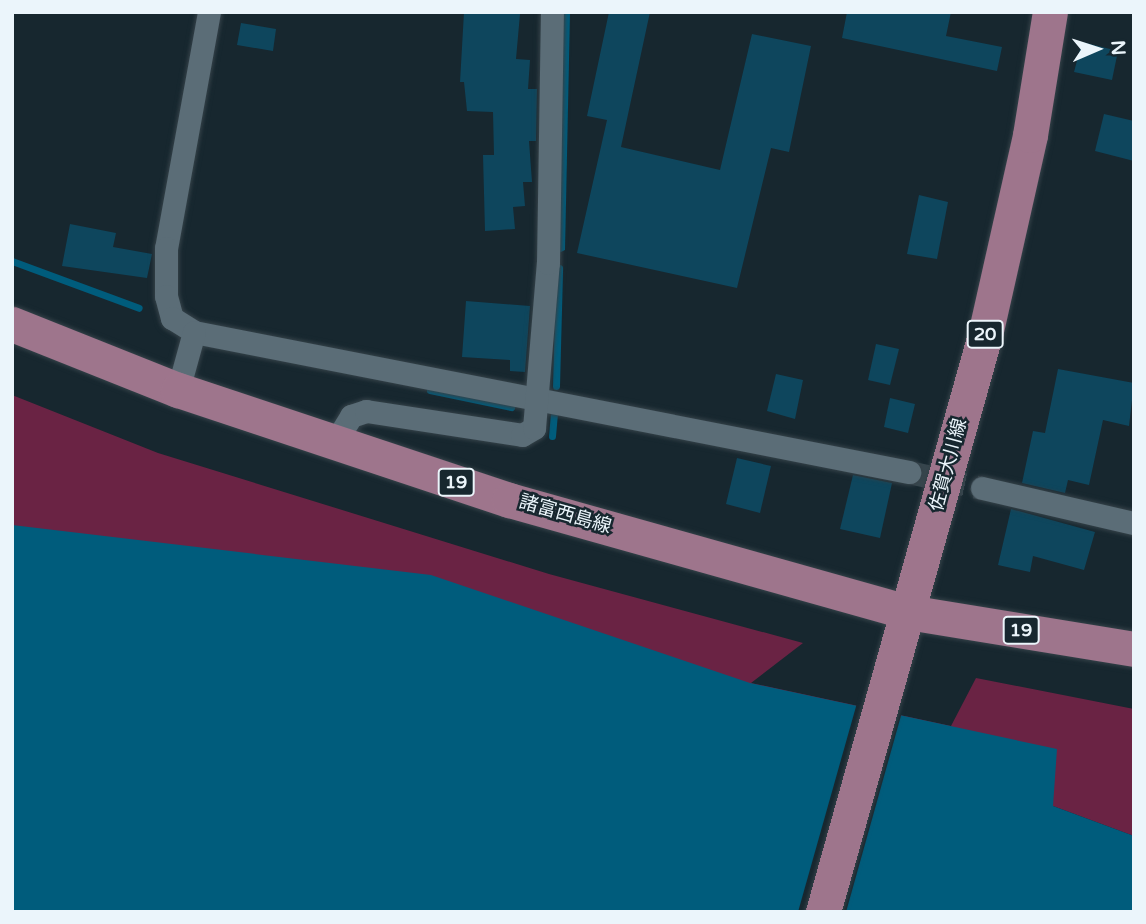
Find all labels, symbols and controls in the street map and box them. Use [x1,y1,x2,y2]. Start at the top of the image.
north arrow [1062,14,1132,84]
text: N [1107,40,1129,56]
road number: 20 [966,320,1004,348]
street label: 佐賀大川線 [926,416,972,514]
road number: 19 [437,468,475,496]
street label: 諸富西島線 [516,491,614,539]
road number: 19 [1002,616,1040,644]

